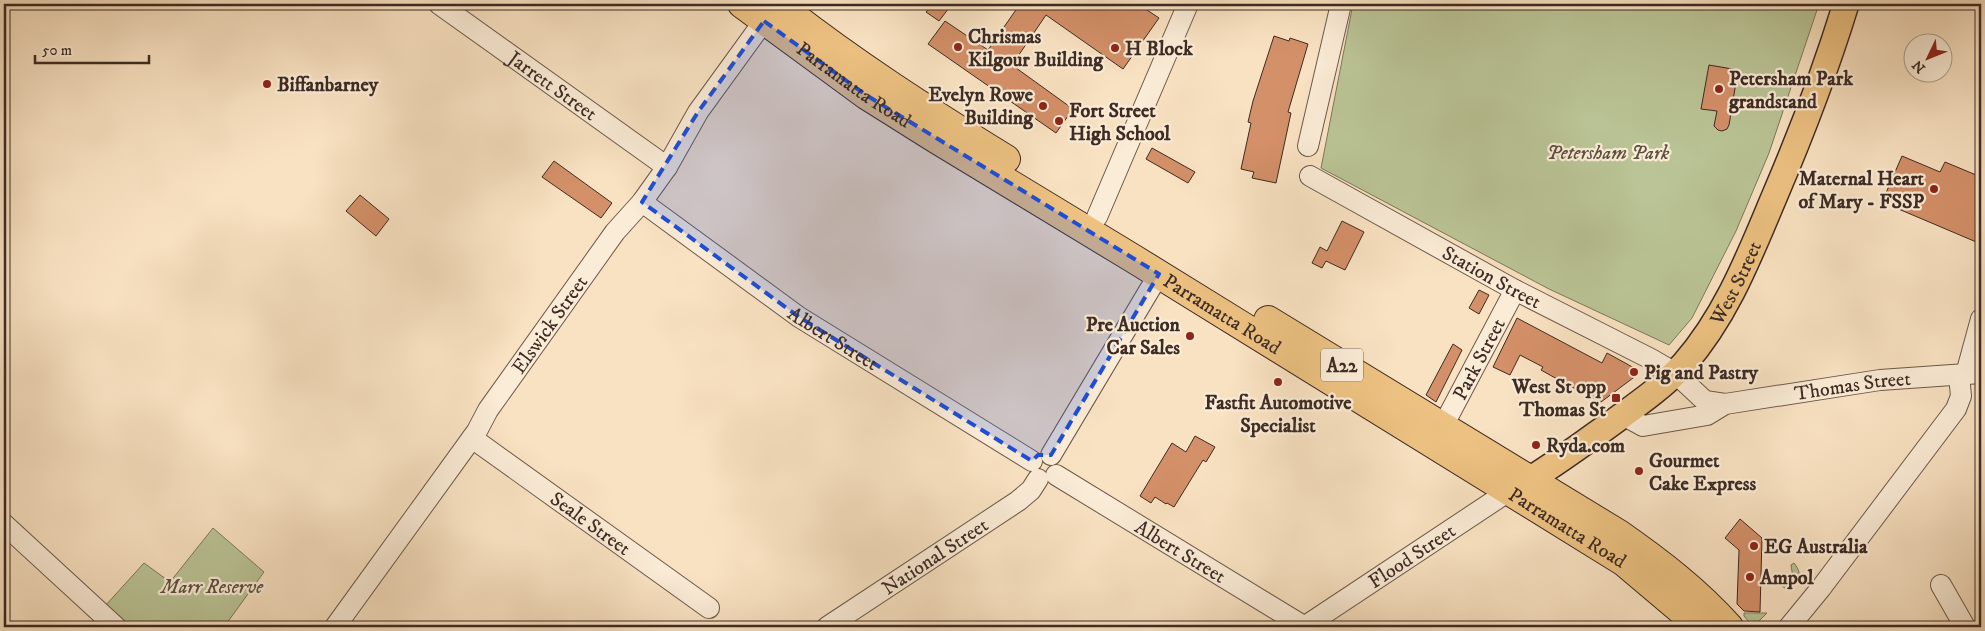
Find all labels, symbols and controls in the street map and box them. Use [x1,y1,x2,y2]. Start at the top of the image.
place label: Chrismas Kilgour Building [968,25,1104,73]
scale bar [35,32,149,64]
north arrow [1902,32,1952,82]
street label: Parramatta Road [791,37,915,134]
place label: H Block [1125,37,1194,62]
text: 50 m [42,41,72,60]
marker: Chrismas Kilgour Building [952,41,964,53]
marker: H Block [1109,42,1121,54]
street label: Jarrett Street [501,45,601,127]
text: N [1908,55,1930,77]
place label: Petersham Park grandstand [1728,67,1854,115]
place label: Biffanbarney [277,73,379,98]
marker: Biffanbarney [261,78,273,90]
place label: Evelyn Rowe Building [928,83,1034,131]
marker: Petersham Park grandstand [1713,83,1725,95]
place label: Fort Street High School [1069,99,1171,147]
marker: Evelyn Rowe Building [1037,100,1049,112]
marker: Fort Street High School [1053,115,1065,127]
park label: Petersham Park [1547,141,1670,166]
place label: Maternal Heart of Mary - FSSP [1798,167,1925,215]
marker: Maternal Heart of Mary - FSSP [1928,183,1940,195]
street label: West Street [1705,238,1768,331]
street label: Station Street [1437,241,1545,315]
street label: Parramatta Road [1158,269,1285,361]
street label: Elswick Street [507,271,594,379]
street label: Albert Street [782,302,882,377]
place label: Pre Auction Car Sales [1086,313,1181,361]
street label: Park Street [1448,314,1512,405]
marker: Pre Auction Car Sales [1184,330,1196,342]
road number: A22 [1321,348,1363,382]
place label: Pig and Pastry [1644,361,1759,386]
marker: Pig and Pastry [1628,366,1640,378]
street label: Thomas Street [1793,367,1912,407]
place label: West St opp Thomas St [1511,375,1607,423]
marker: Fastfit Automotive Specialist [1272,376,1284,388]
place label: Fastfit Automotive Specialist [1204,391,1352,439]
marker: West St opp Thomas St [1610,392,1622,404]
place label: Ryda.com [1546,434,1625,459]
marker: Ryda.com [1530,439,1542,451]
place label: Gourmet Cake Express [1649,449,1756,497]
marker: Gourmet Cake Express [1633,465,1645,477]
street label: Parramatta Road [1503,483,1631,574]
street label: Seale Street [545,487,635,562]
street label: National Street [878,513,993,601]
street label: Albert Street [1130,515,1230,590]
street label: Flood Street [1364,519,1461,595]
place label: EG Australia [1764,535,1868,560]
marker: EG Australia [1748,540,1760,552]
place label: Ampol [1759,566,1814,591]
marker: Ampol [1744,571,1756,583]
park label: Marr Reserve [159,575,264,600]

